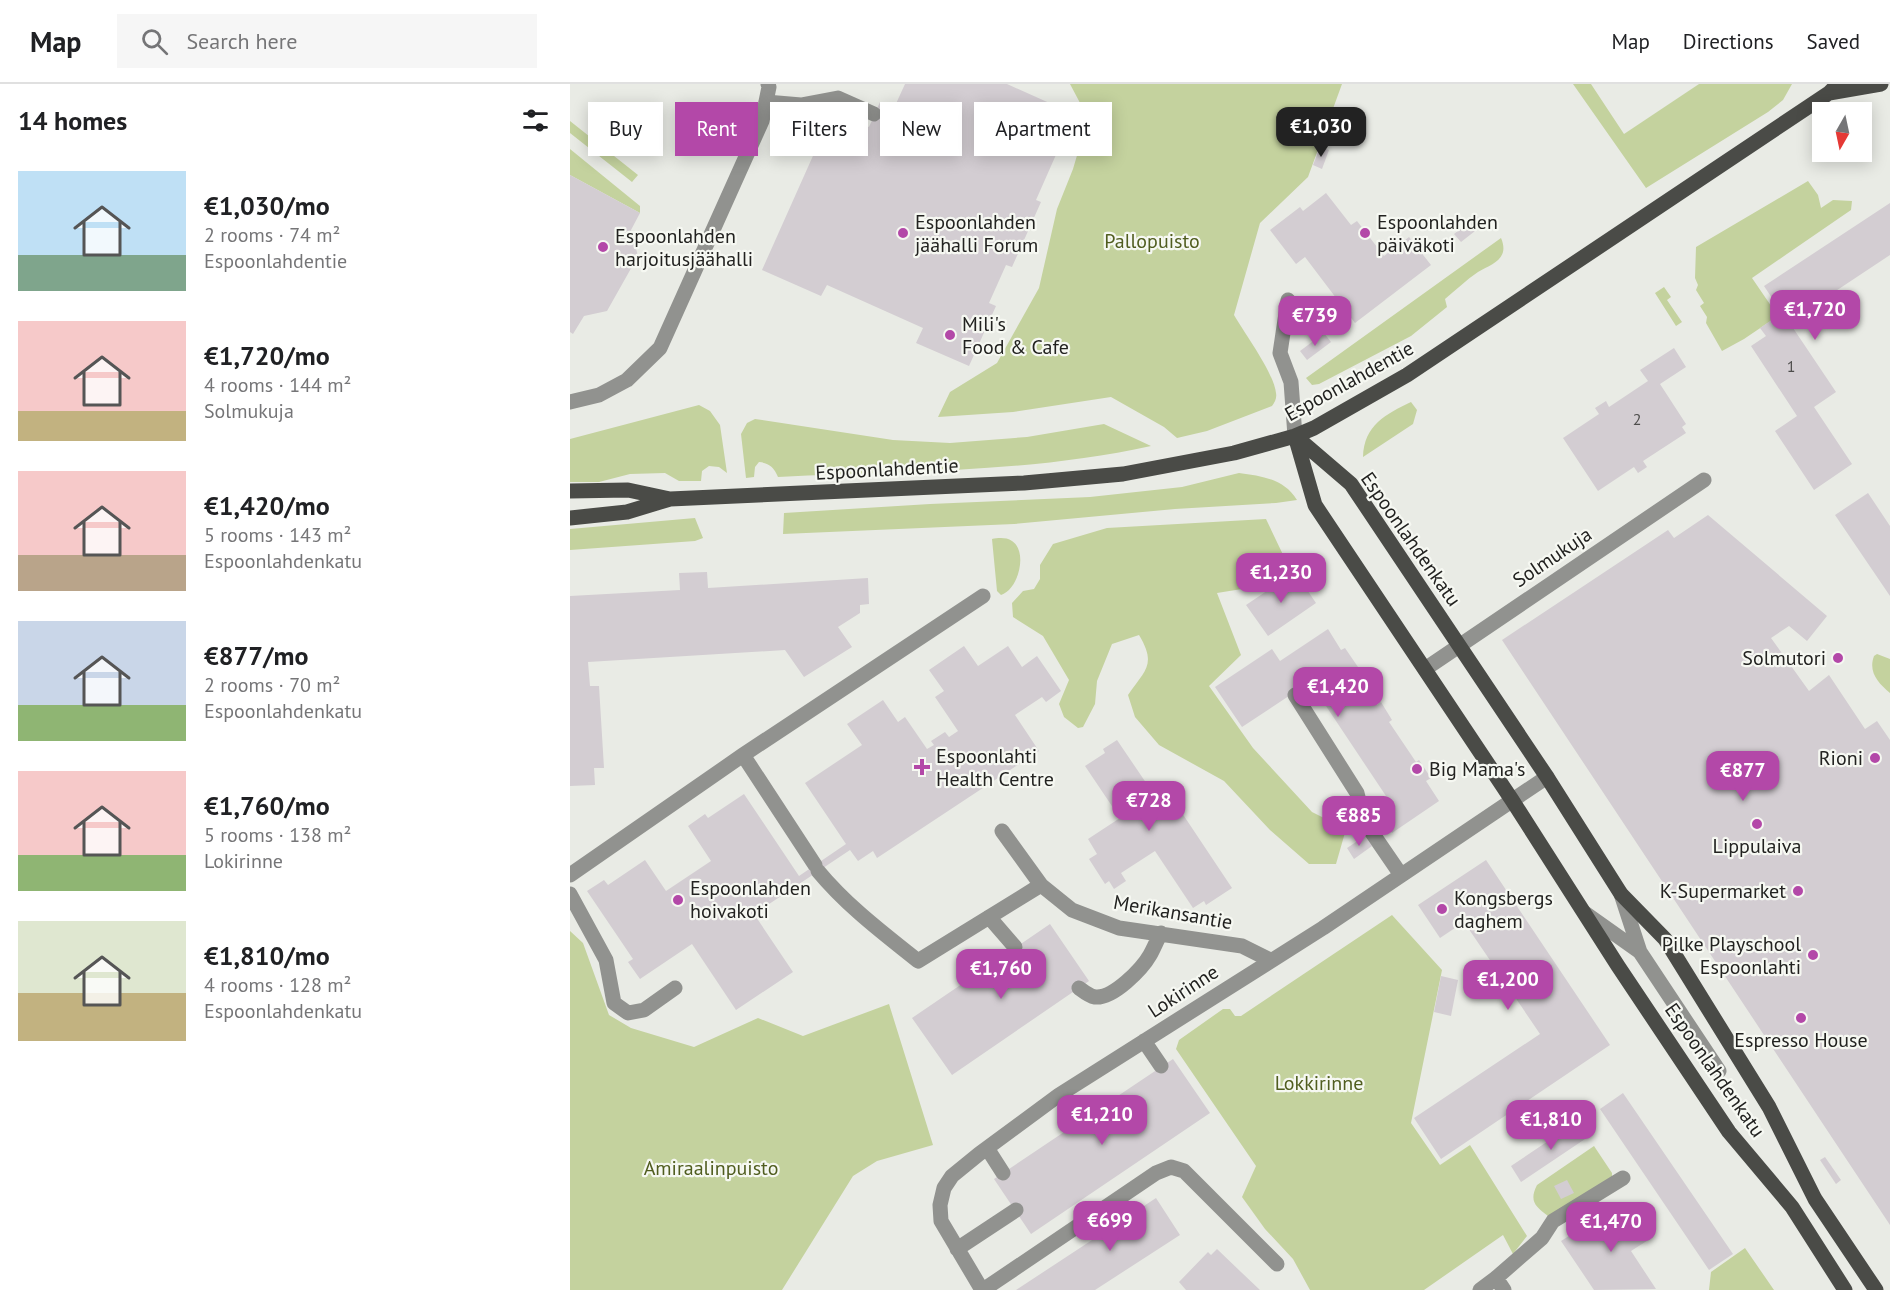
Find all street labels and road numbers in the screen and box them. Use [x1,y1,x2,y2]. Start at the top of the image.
street label: Espoonlahdentie [1280,335,1418,427]
street label: Espoonlahdentie [815,452,959,486]
street label: Espoonlahdenkatu [1355,467,1467,611]
street label: Solmukuja [1507,521,1597,593]
street label: Merikansantie [1112,889,1234,935]
street label: Lokirinne [1143,959,1223,1023]
street label: Espoonlahdenkatu [1659,998,1771,1142]

